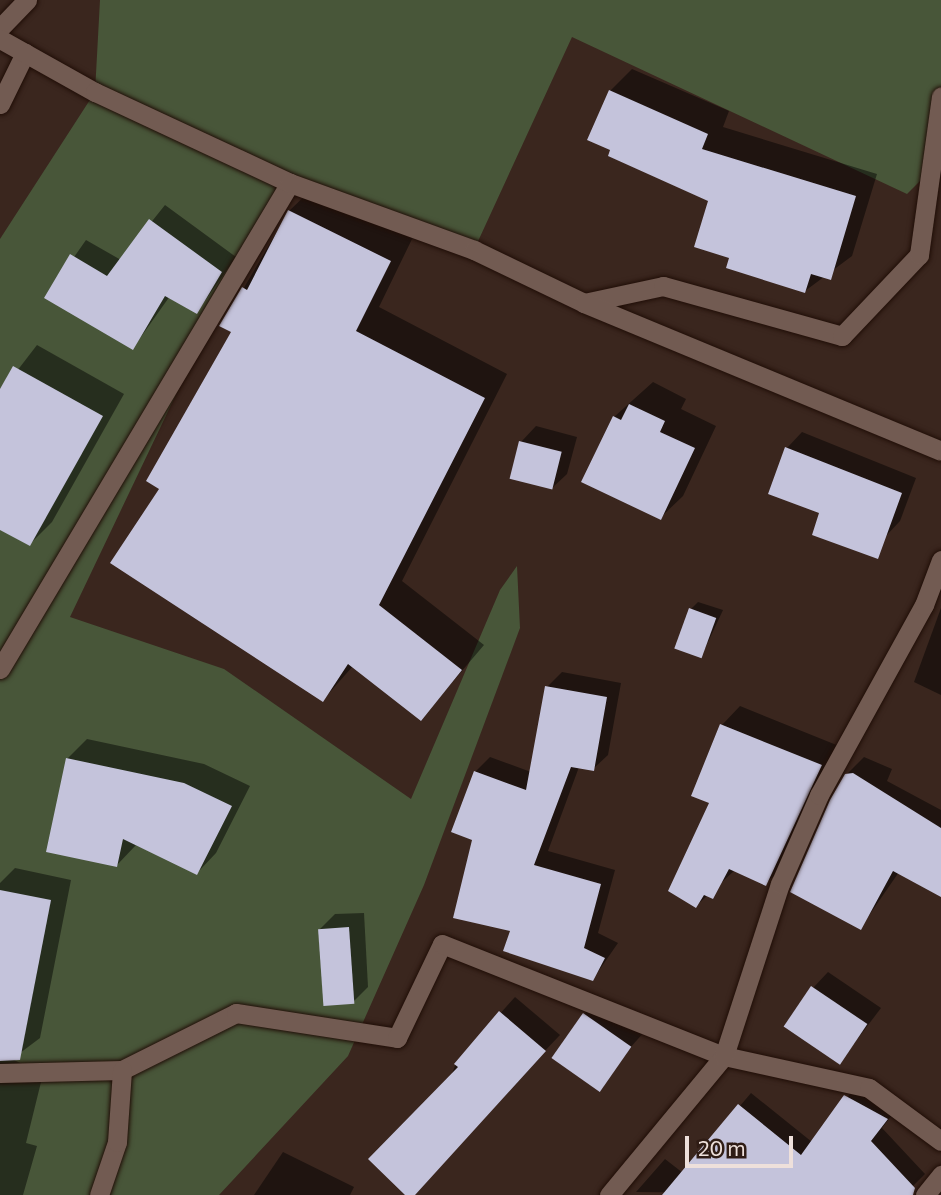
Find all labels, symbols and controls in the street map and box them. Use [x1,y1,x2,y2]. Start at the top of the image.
scale bar [689,1122,797,1166]
text: 20 m [698,1135,746,1160]

